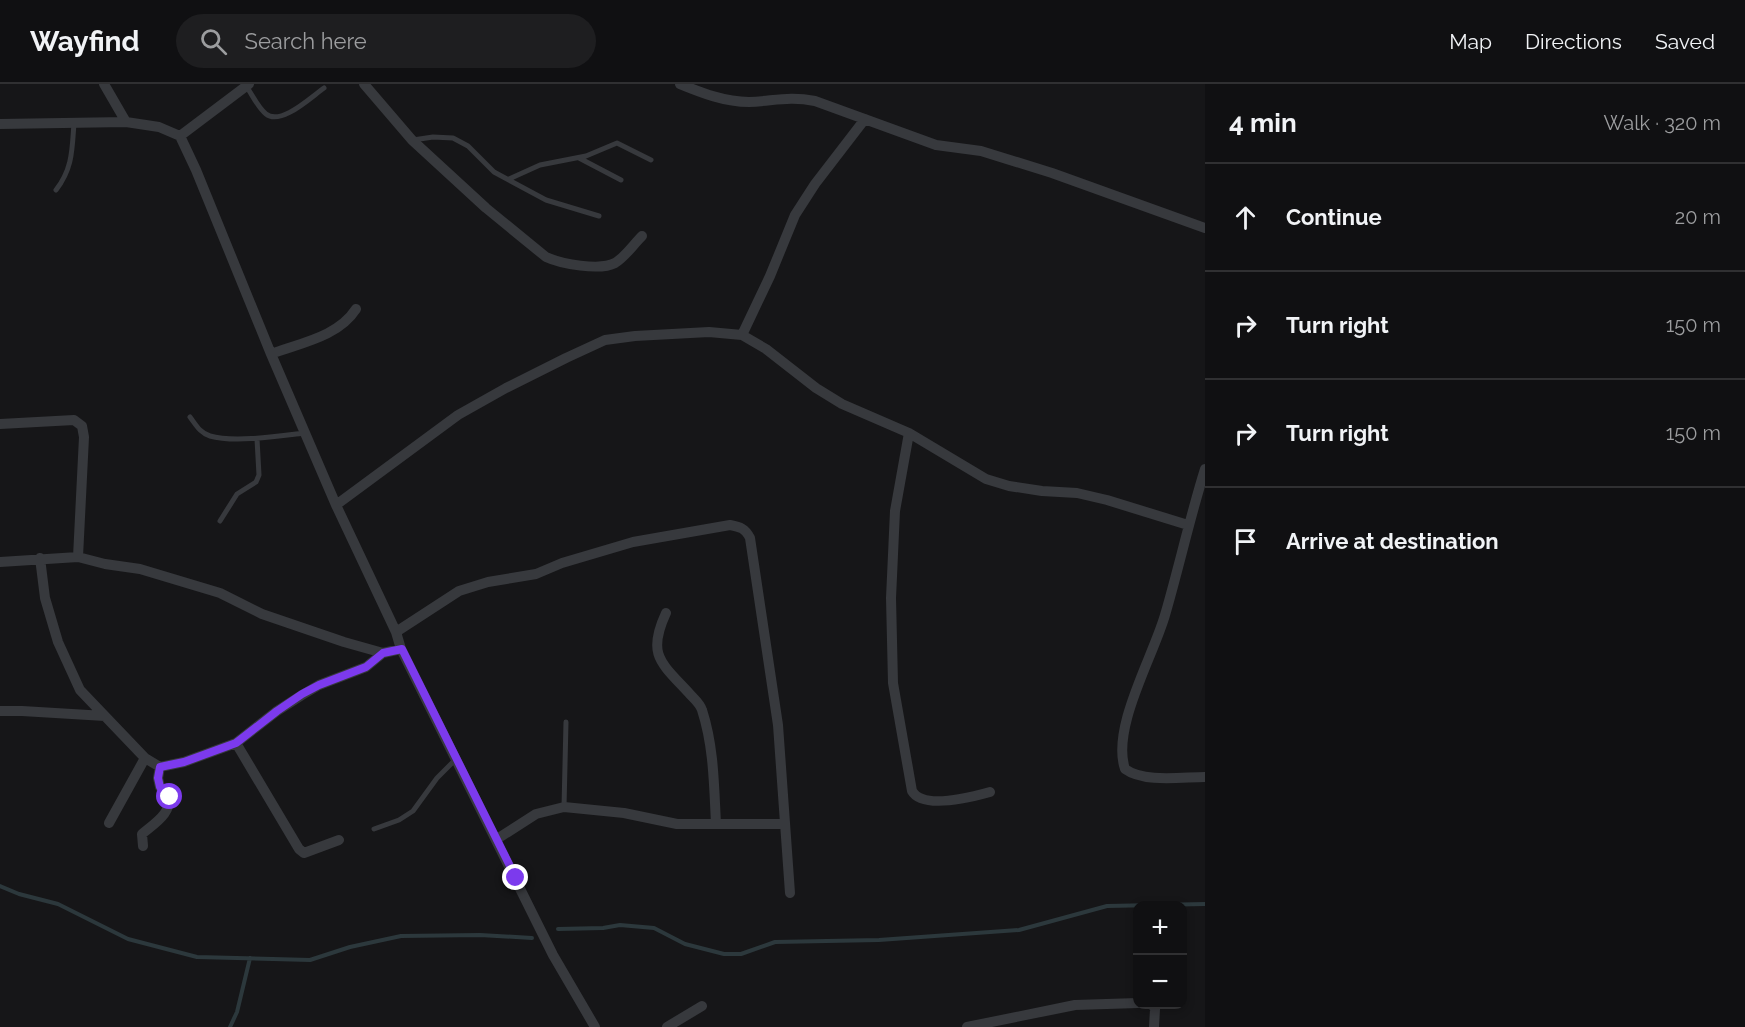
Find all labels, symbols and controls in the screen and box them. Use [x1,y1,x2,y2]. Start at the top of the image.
search box [176,14,596,68]
text: Wayfind [30,25,140,58]
icon: search [197,25,230,58]
text: Search here [245,28,367,54]
text: Map [1449,29,1492,54]
text: Directions [1525,29,1622,54]
text: Saved [1655,29,1715,54]
text: 4 min [1229,108,1297,138]
text: Walk · 320 m [1603,111,1721,135]
icon: ahead [1229,201,1262,234]
text: Continue [1286,204,1382,230]
text: 20 m [1675,205,1721,229]
icon: right [1229,309,1262,342]
text: Turn right [1286,312,1389,338]
text: 150 m [1666,313,1721,337]
icon: right [1229,417,1262,450]
text: Turn right [1286,420,1389,446]
text: 150 m [1666,421,1721,445]
icon: arrive [1229,525,1262,558]
text: Arrive at destination [1286,528,1499,554]
route start [156,783,182,809]
route end [502,864,528,890]
map controls [1133,901,1187,1009]
button: + [1133,901,1187,955]
button: − [1133,955,1187,1009]

